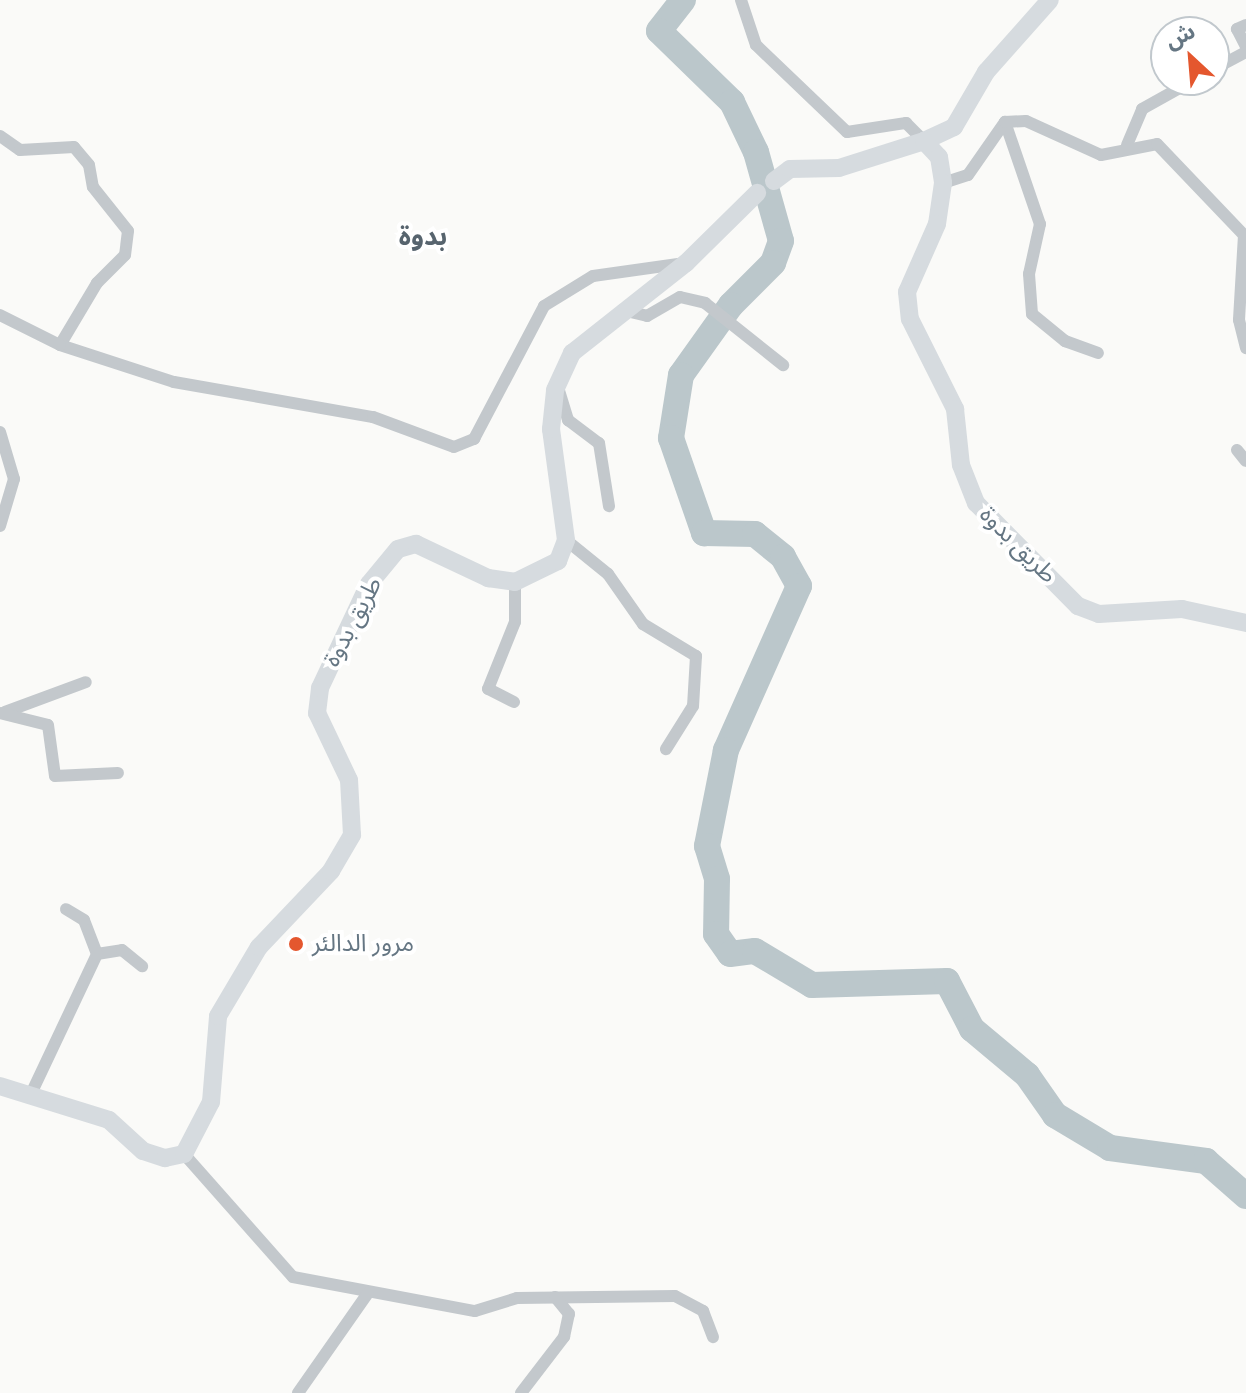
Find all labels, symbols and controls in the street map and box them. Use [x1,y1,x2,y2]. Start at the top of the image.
north arrow [1150,16,1230,96]
text: ش [1161,18,1199,54]
district label: بدوة [399,221,447,253]
street label: طريق بدوة [973,500,1063,590]
street label: طريق بدوة [317,572,389,672]
place label: مرور الدالئر [312,930,414,958]
marker: مرور الدالئر [287,935,305,953]

